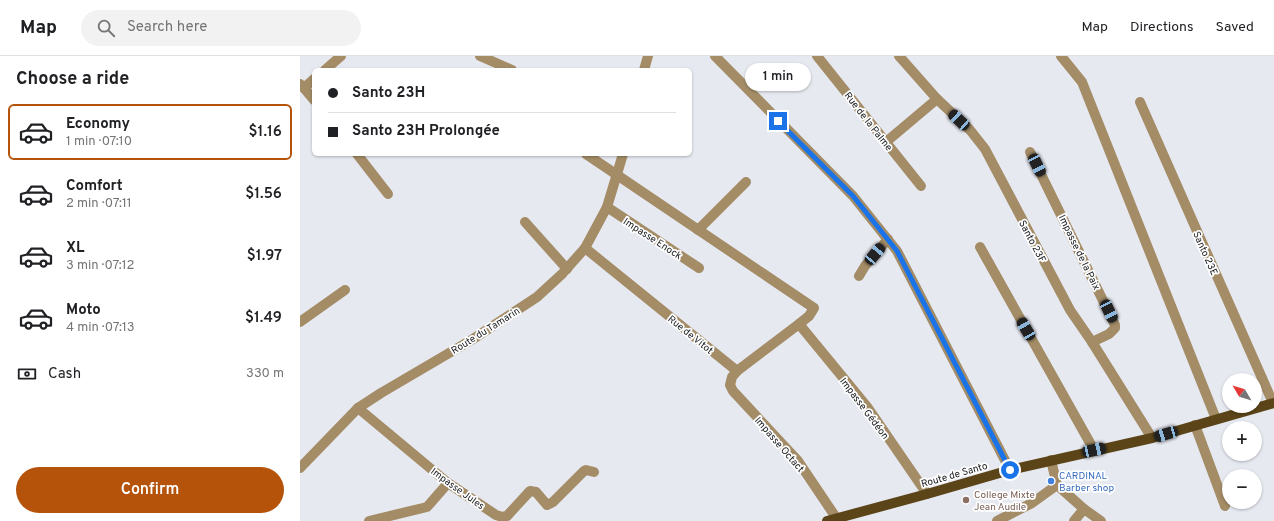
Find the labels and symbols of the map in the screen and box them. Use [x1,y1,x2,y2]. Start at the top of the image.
callout: 1 min [745,63,811,91]
street label: Rue de la Palme [841,90,895,154]
car [946,107,972,133]
route end [769,112,787,130]
car [1026,152,1048,178]
street label: Impasse de la Paix [1055,213,1102,292]
street label: Impasse Enock [620,215,684,263]
street label: Santo 23F [1015,218,1048,265]
street label: Santo 23E [1189,230,1220,278]
car [863,241,887,267]
car [1098,298,1120,324]
street label: Route du Tamarin [449,305,523,358]
street label: Rue de Vitot [665,313,716,358]
car [1015,316,1037,342]
north arrow [1222,373,1262,413]
street label: Impasse Gédéon [836,375,891,442]
street label: Impasse Octact [751,415,807,476]
car [1153,425,1179,443]
car [1081,442,1107,458]
street label: Route de Santo [920,460,990,491]
route start [1001,461,1019,479]
street label: Impasse Jules [428,465,487,513]
place label: CARDINAL Barber shop [1059,470,1114,495]
marker: CARDINAL Barber shop [1046,476,1056,486]
place label: College Mixte Jean Audile [974,489,1035,514]
marker: College Mixte Jean Audile [961,495,971,505]

